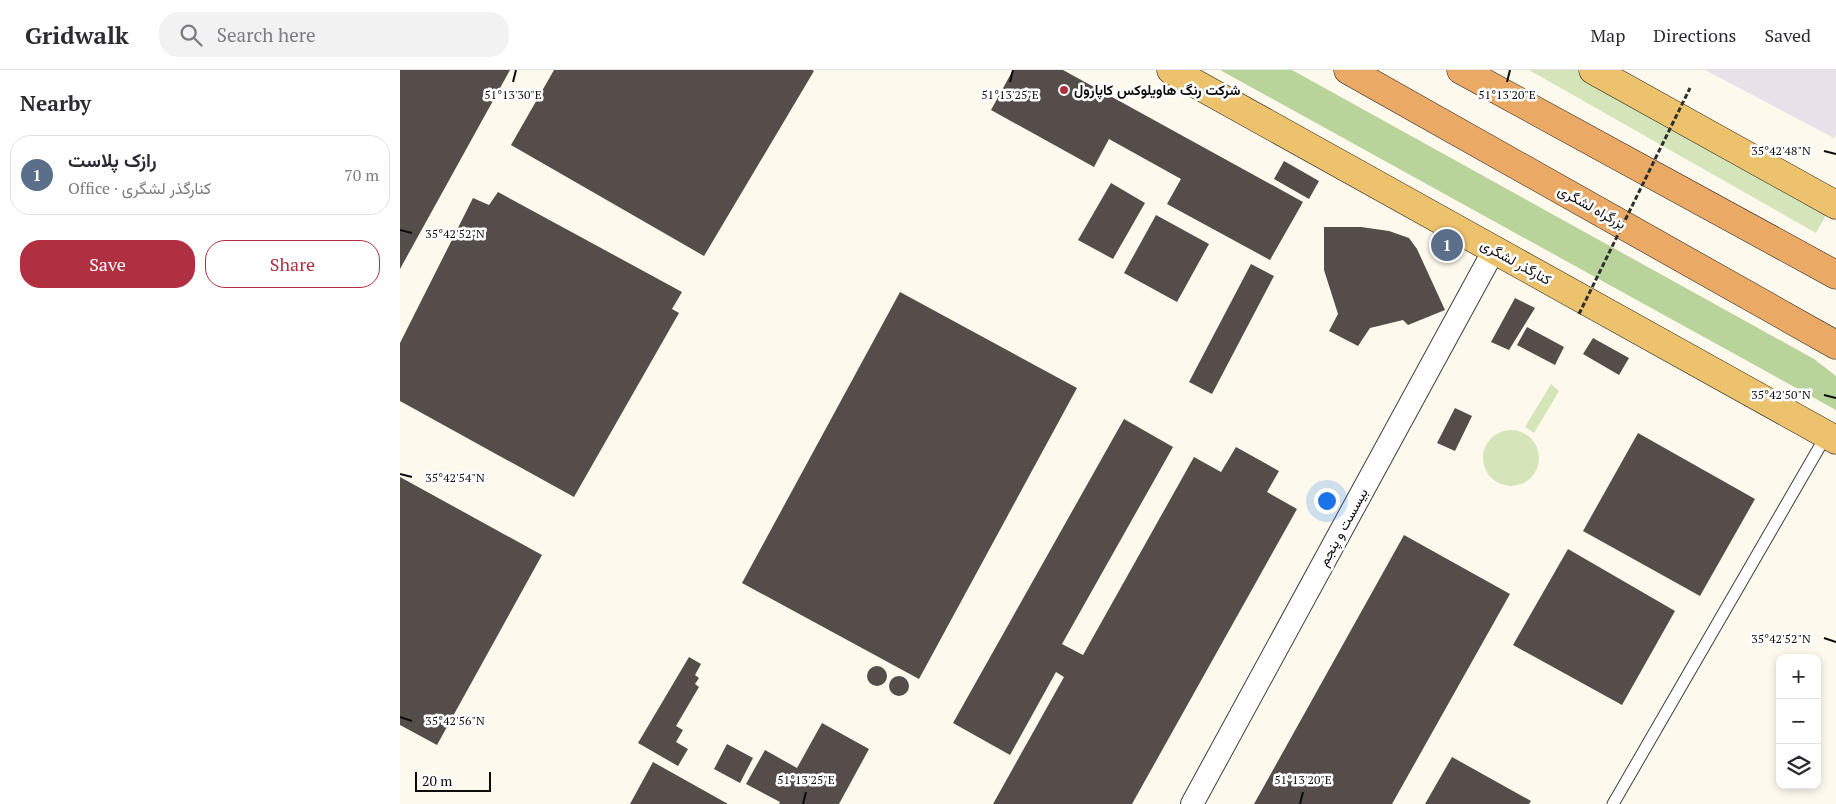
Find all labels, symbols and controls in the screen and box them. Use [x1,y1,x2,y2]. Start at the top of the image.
search box [159,12,509,57]
text: Gridwalk [25,19,129,51]
icon: search [177,21,205,49]
text: Search here [217,22,316,47]
text: Map [1590,23,1625,47]
text: Directions [1653,23,1736,47]
text: Saved [1764,23,1811,47]
place label: شرکت رنگ هاویلوکس کاپارول [1074,80,1240,100]
marker: شرکت رنگ هاویلوکس کاپارول [1058,84,1070,96]
text: 51°13'30"E [484,87,542,102]
text: 51°13'25"E [981,87,1039,102]
text: 51°13'20"E [1478,87,1536,102]
text: Nearby [20,89,91,117]
text: 35°42'48"N [1751,143,1811,158]
text: رازک پلاست [68,147,157,172]
text: 1 [32,164,42,186]
text: 70 m [344,164,379,186]
text: Office · کنارگذر لشگری [68,177,211,199]
street label: بزرگراه لشگری [1555,180,1630,233]
text: 35°42'52"N [425,226,485,241]
pin: 1 [1431,226,1463,264]
street label: کنارگذر لشگری [1477,234,1555,289]
button: Save [20,240,195,288]
button: Share [205,240,380,288]
text: 35°42'50"N [1751,387,1811,402]
text: 35°42'54"N [425,470,485,485]
street label: بیسست و پنجم [1313,484,1373,570]
your location [1314,488,1340,514]
text: 35°42'52"N [1751,631,1811,646]
map controls [1776,654,1821,789]
button: + [1776,654,1821,699]
button: − [1776,699,1821,744]
text: 35°42'56"N [425,713,485,728]
button: layers [1776,744,1821,789]
scale bar [415,769,491,792]
text: 20 m [422,771,452,790]
text: 51°13'25"E [777,772,835,787]
text: 51°13'20"E [1274,772,1332,787]

